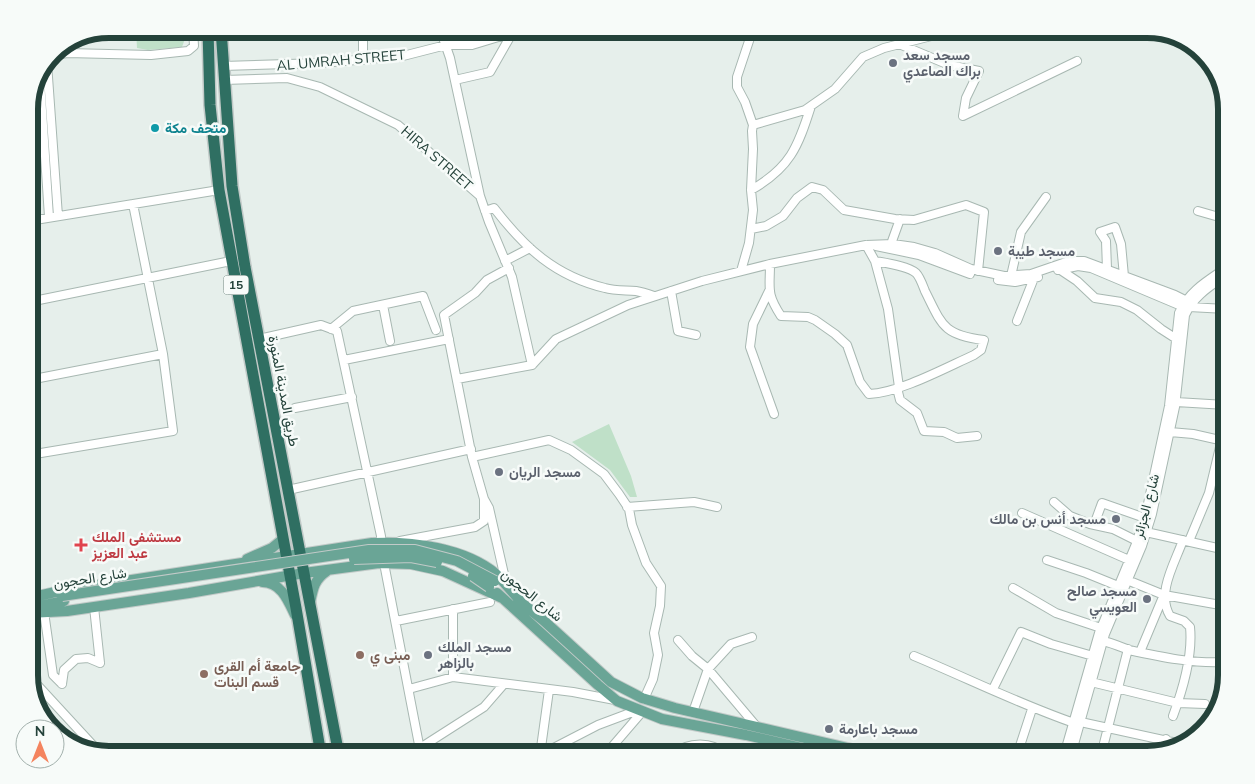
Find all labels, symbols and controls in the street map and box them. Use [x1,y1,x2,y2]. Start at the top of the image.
street label: AL UMRAH STREET [276,45,407,75]
place label: مسجد سعد براك الصاعدي [903,46,981,83]
marker: مسجد سعد براك الصاعدي [887,57,899,69]
place label: متحف مكة [165,119,227,137]
marker: متحف مكة [149,122,161,134]
street label: HIRA STREET [397,122,477,194]
place label: مسجد طيبة [1008,242,1075,260]
marker: مسجد طيبة [992,245,1004,257]
road number: 15 [224,276,248,294]
street label: طريق المدينة المنورة [264,334,304,448]
place label: مسجد الريان [509,463,581,481]
marker: مسجد الريان [493,466,505,478]
street label: شارع الجزائر [1129,472,1165,542]
place label: مسجد أنس بن مالك [990,510,1106,528]
marker: مسجد أنس بن مالك [1110,513,1122,525]
place label: مستشفى الملك عبد العزيز [91,528,182,562]
marker: مستشفى الملك عبد العزيز [74,538,88,552]
street label: شارع الحجون [52,563,128,595]
street label: شارع الحجون [496,565,566,627]
place label: مسجد صالح العويسي [1067,582,1137,619]
marker: مسجد صالح العويسي [1141,593,1153,605]
place label: مسجد الملك بالزاهر [437,638,512,672]
place label: مبنى ي [370,646,411,667]
marker: مبنى ي [354,649,366,661]
marker: مسجد الملك بالزاهر [422,649,434,661]
place label: جامعة أم القرى قسم البنات [214,657,301,691]
marker: جامعة أم القرى قسم البنات [198,668,210,680]
north arrow [15,719,65,769]
place label: مسجد باعارمة [839,720,918,738]
text: N [35,722,45,740]
marker: مسجد باعارمة [823,723,835,735]

